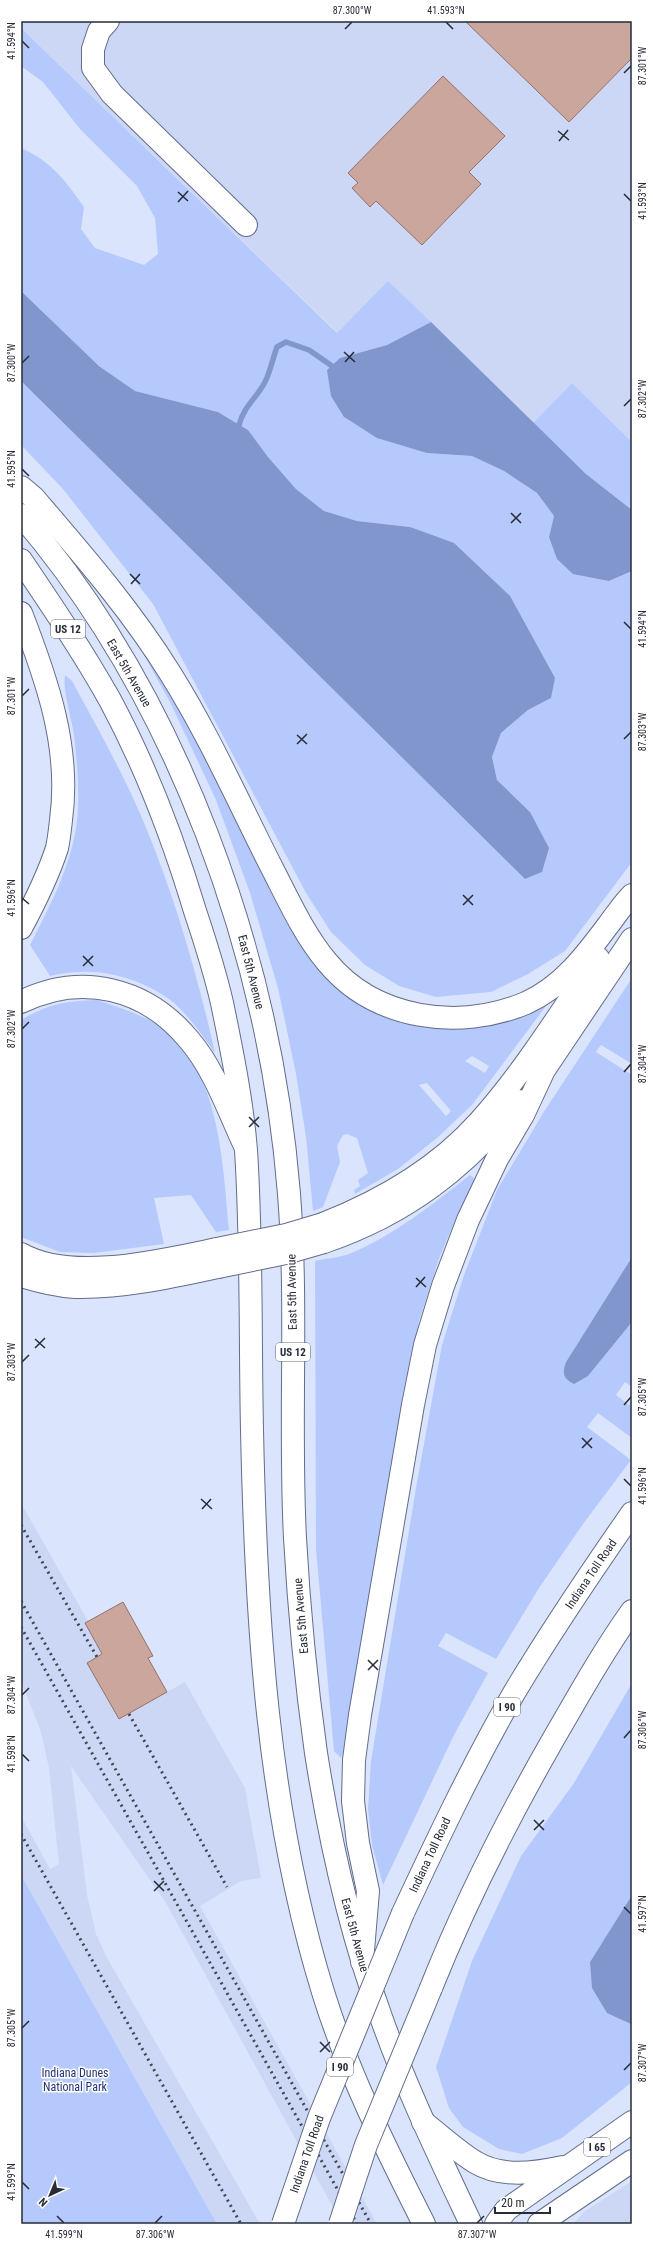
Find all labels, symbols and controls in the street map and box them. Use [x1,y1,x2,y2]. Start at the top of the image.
text: 87.300°W [333,5,372,16]
text: 41.593°N [427,5,465,16]
text: 41.594°N [6,22,17,60]
text: 87.301°W [637,46,648,85]
text: 41.593°N [637,182,648,220]
text: 87.300°W [6,343,17,382]
text: 87.302°W [637,379,648,418]
text: 41.595°N [6,450,17,488]
text: 41.594°N [637,610,648,648]
road number: US 12 [51,620,85,638]
street label: East 5th Avenue [104,637,154,710]
text: 87.301°W [6,676,17,715]
text: 87.303°W [637,712,648,751]
text: 41.596°N [6,879,17,917]
street label: East 5th Avenue [235,933,267,1011]
text: 87.302°W [6,1009,17,1048]
text: 87.304°W [637,1044,648,1083]
street label: East 5th Avenue [284,1253,300,1330]
text: 87.303°W [6,1342,17,1381]
road number: US 12 [276,1343,310,1361]
text: 87.305°W [637,1377,648,1416]
text: 41.596°N [637,1467,648,1505]
street label: Indiana Toll Road [562,1536,620,1612]
street label: East 5th Avenue [291,1577,311,1654]
text: 87.304°W [6,1675,17,1714]
road number: I 90 [494,1698,520,1716]
text: 87.306°W [637,1710,648,1749]
text: 41.598°N [6,1735,17,1773]
street label: Indiana Toll Road [406,1815,454,1895]
text: 41.597°N [637,1895,648,1933]
street label: East 5th Avenue [338,1896,372,1974]
text: 87.305°W [6,2008,17,2047]
text: 87.307°W [637,2043,648,2082]
road number: I 90 [327,2058,353,2076]
park label: Indiana Dunes National Park [41,2066,109,2094]
street label: Indiana Toll Road [287,2113,327,2195]
road number: I 65 [584,2138,610,2156]
text: 41.599°N [6,2163,17,2201]
north arrow [30,2175,70,2215]
scale bar [495,2189,550,2215]
text: N [36,2195,50,2209]
text: 20 m [501,2196,525,2210]
text: 41.599°N [45,2229,83,2240]
text: 87.306°W [136,2229,175,2240]
text: 87.307°W [458,2229,497,2240]

